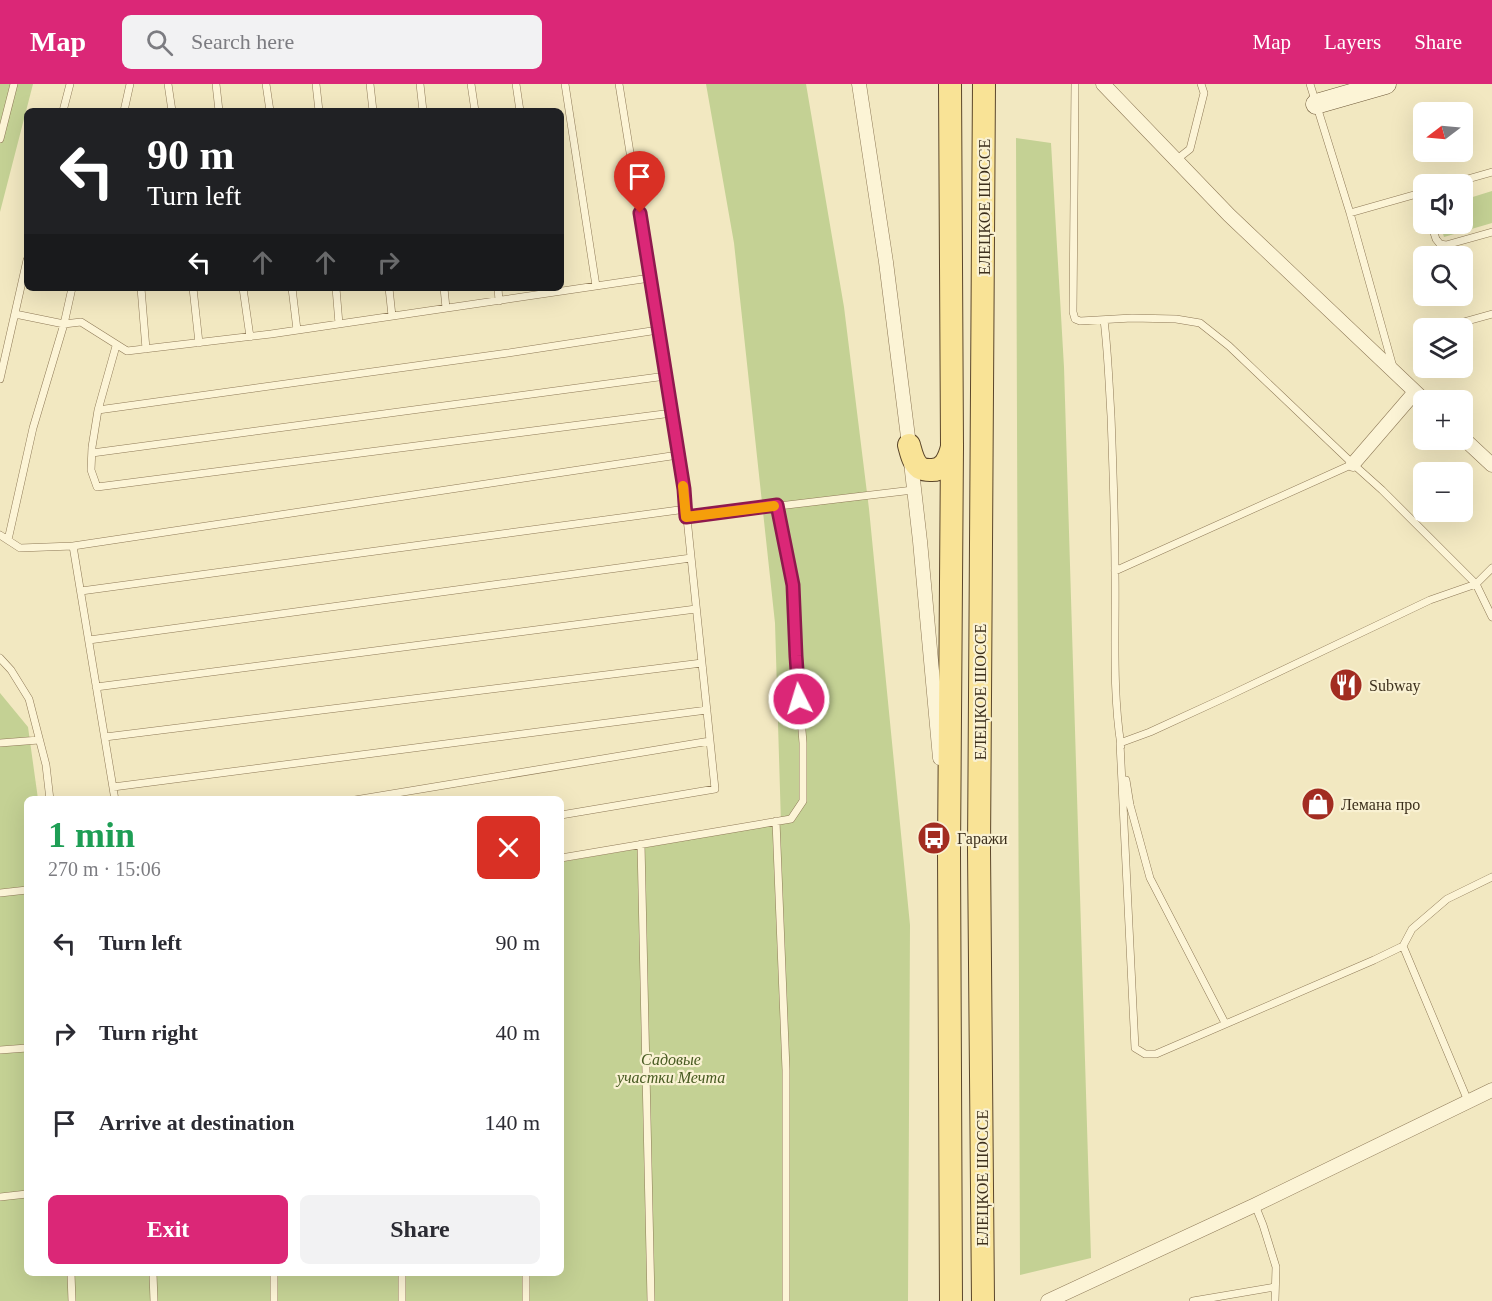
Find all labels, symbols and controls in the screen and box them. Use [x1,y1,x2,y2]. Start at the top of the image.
search box [122,15,542,69]
text: Map [30,26,86,57]
icon: search [143,26,176,59]
text: Search here [191,29,294,54]
text: Map [1253,30,1291,54]
text: Layers [1324,30,1381,54]
text: Share [1414,30,1462,54]
north arrow [1413,102,1473,162]
map controls [1413,102,1473,522]
icon: left [48,132,126,210]
text: 90 m [147,132,235,178]
street label: ЕЛЕЦКОЕ ШОССЕ [976,139,994,275]
pin [614,151,665,213]
icon: arrive [623,160,656,193]
button: sound [1413,174,1473,234]
text: Turn left [147,181,241,211]
icon: left [183,246,216,279]
icon: ahead [246,246,279,279]
icon: ahead [309,246,342,279]
icon: right [372,246,405,279]
button: search [1413,246,1473,306]
button: layers [1413,318,1473,378]
button: + [1413,390,1473,450]
button: − [1413,462,1473,522]
street label: ЕЛЕЦКОЕ ШОССЕ [972,624,990,760]
position arrow [767,667,831,731]
restaurant icon: Subway [1328,667,1364,703]
place label: Subway [1369,677,1421,695]
shop icon: Лемана про [1300,786,1336,822]
place label: Лемана про [1341,796,1420,814]
text: 1 min [48,815,135,855]
button: close [477,816,540,879]
bus stop icon: Гаражи [916,820,952,856]
place label: Гаражи [957,830,1008,848]
text: 270 m · 15:06 [48,858,161,880]
icon: left [48,927,81,960]
text: Turn left [99,930,182,955]
text: 90 m [495,930,540,955]
icon: right [48,1017,81,1050]
text: Turn right [99,1020,198,1045]
text: 40 m [495,1020,540,1045]
park label: Садовые участки Мечта [615,1051,725,1087]
icon: arrive [48,1107,81,1140]
text: Arrive at destination [99,1110,295,1135]
text: 140 m [484,1110,540,1135]
street label: ЕЛЕЦКОЕ ШОССЕ [974,1110,992,1246]
button: Exit [48,1195,288,1264]
button: Share [300,1195,540,1264]

